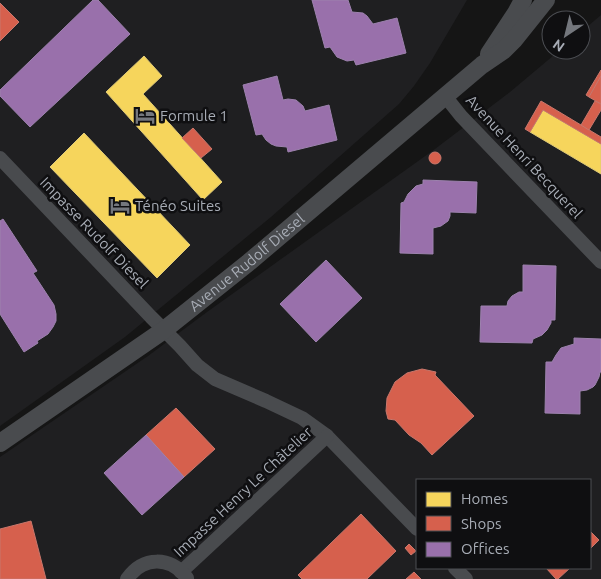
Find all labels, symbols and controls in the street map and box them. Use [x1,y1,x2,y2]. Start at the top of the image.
north arrow [541,10,591,60]
text: N [550,36,567,55]
street label: Avenue Henri Becquerel [463,92,586,222]
hotel icon: Formule 1 [134,105,156,127]
place label: Formule 1 [160,107,228,124]
street label: Impasse Rudolf Diesel [37,174,152,292]
hotel icon: Ténéo Suites [109,195,131,217]
place label: Ténéo Suites [135,197,221,214]
street label: Avenue Rudolf Diesel [186,210,308,314]
street label: Impasse Henry Le Châtelier [170,423,315,560]
legend [416,479,591,569]
text: Homes [461,490,508,507]
text: Shops [461,515,502,532]
text: Offices [461,540,509,557]

